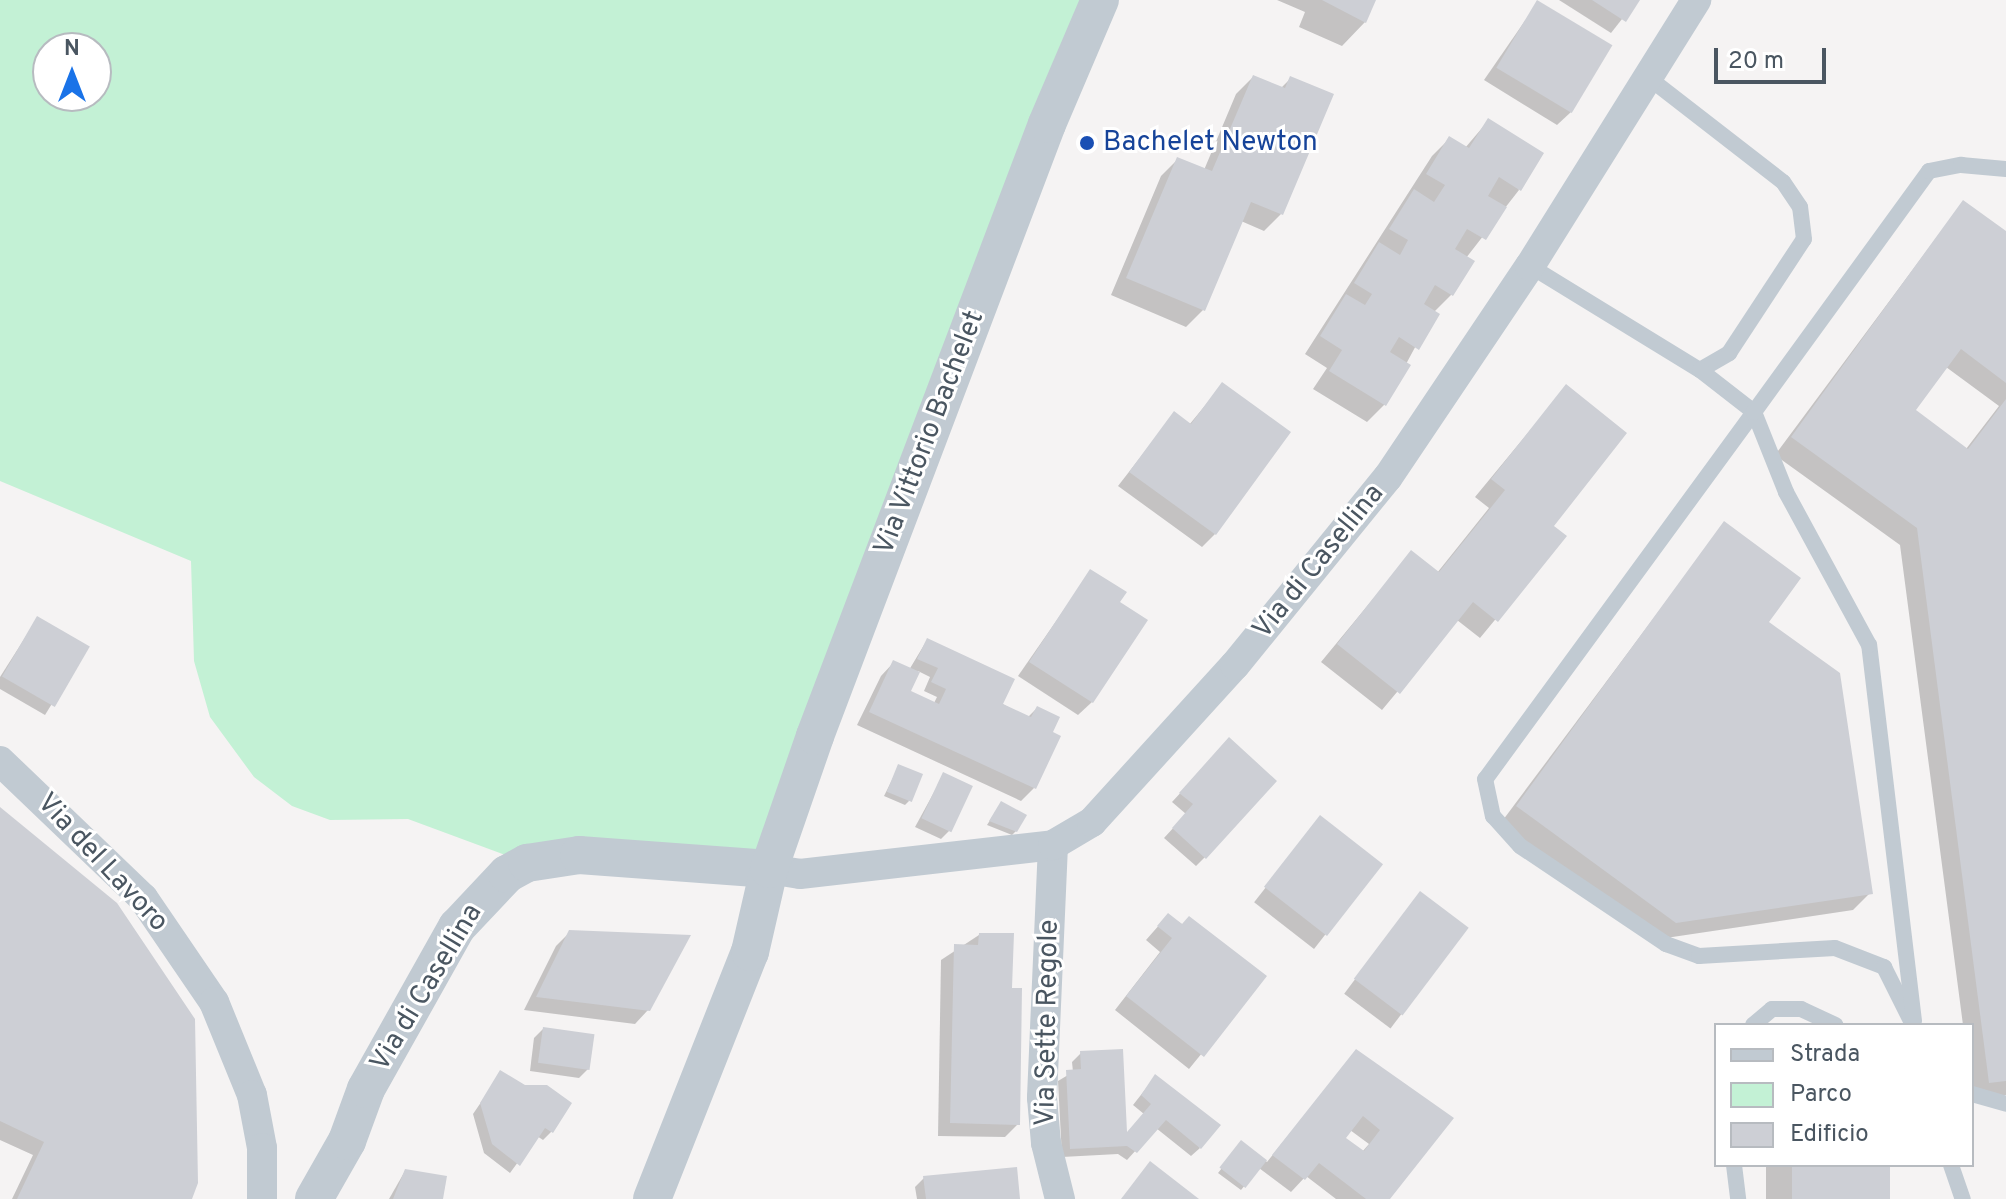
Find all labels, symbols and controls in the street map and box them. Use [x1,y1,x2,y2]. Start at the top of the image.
north arrow [32,32,112,112]
scale bar [1718,32,1830,82]
text: N [64,36,80,63]
text: 20 m [1728,47,1784,77]
place label: Bachelet Newton [1103,126,1318,160]
marker: Bachelet Newton [1078,134,1096,152]
street label: Via Vittorio Bachelet [868,306,992,560]
street label: Via di Casellina [1246,478,1392,646]
street label: Via del Lavoro [29,787,175,939]
street label: Via di Casellina [364,898,490,1078]
street label: Via Sette Regole [1029,919,1067,1127]
legend [1714,1023,1974,1167]
text: Strada [1790,1040,1860,1070]
text: Parco [1790,1080,1852,1110]
text: Edificio [1790,1120,1869,1150]

